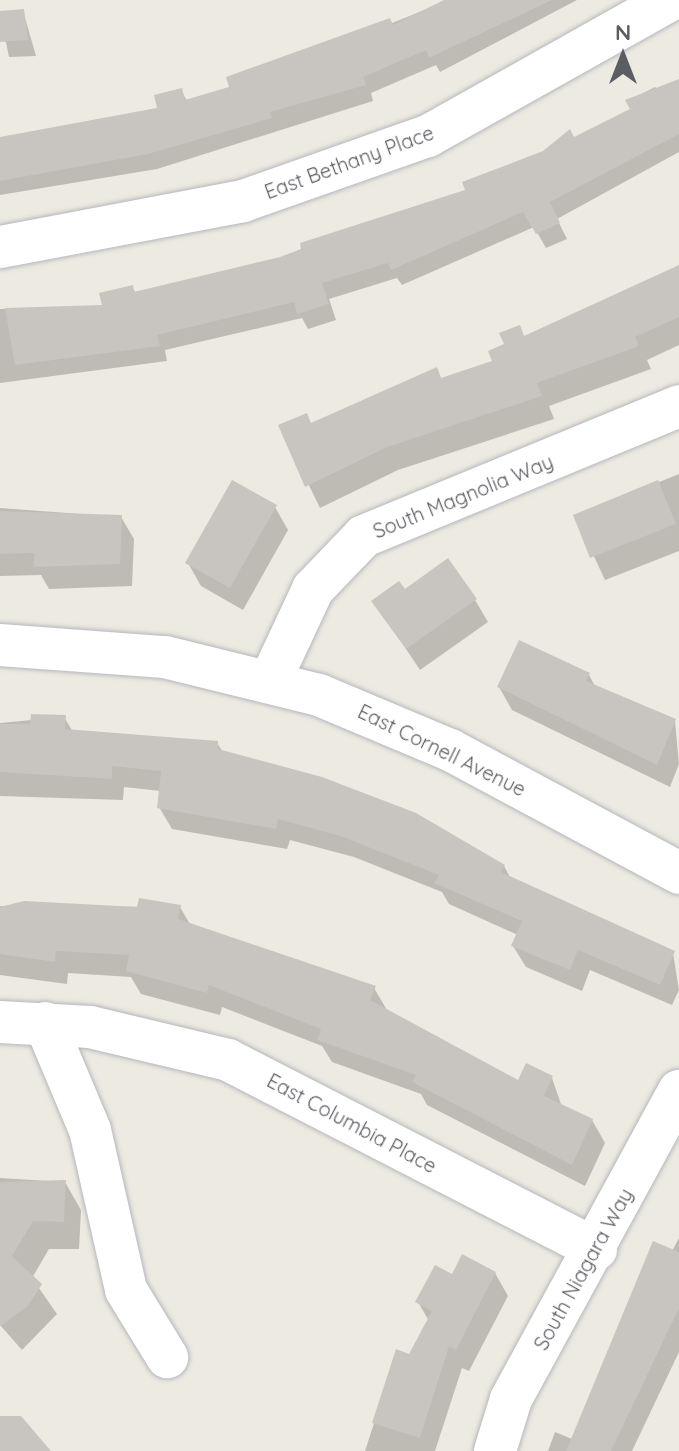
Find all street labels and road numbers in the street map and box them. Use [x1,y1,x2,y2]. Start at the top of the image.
street label: East Bethany Place [261,120,437,204]
street label: South Magnolia Way [369,449,557,543]
street label: East Cornell Avenue [354,699,530,801]
street label: East Columbia Place [263,1068,441,1178]
street label: South Niagara Way [529,1184,637,1354]

